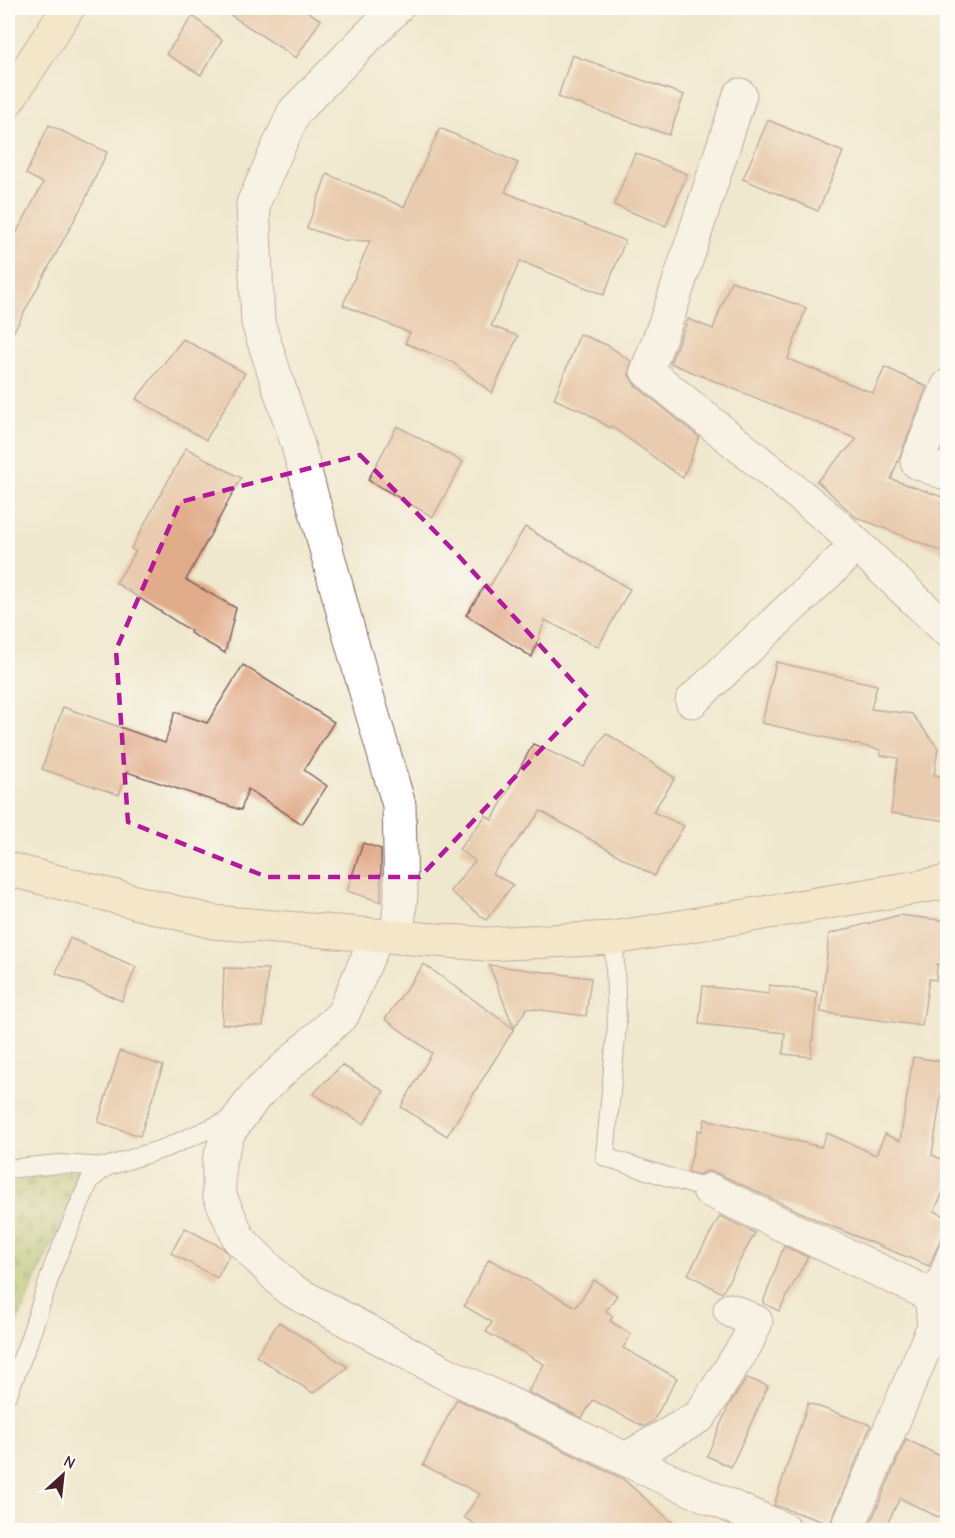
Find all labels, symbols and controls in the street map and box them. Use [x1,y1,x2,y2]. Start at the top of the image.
north arrow [33,1445,93,1505]
text: N [61,1452,78,1473]

